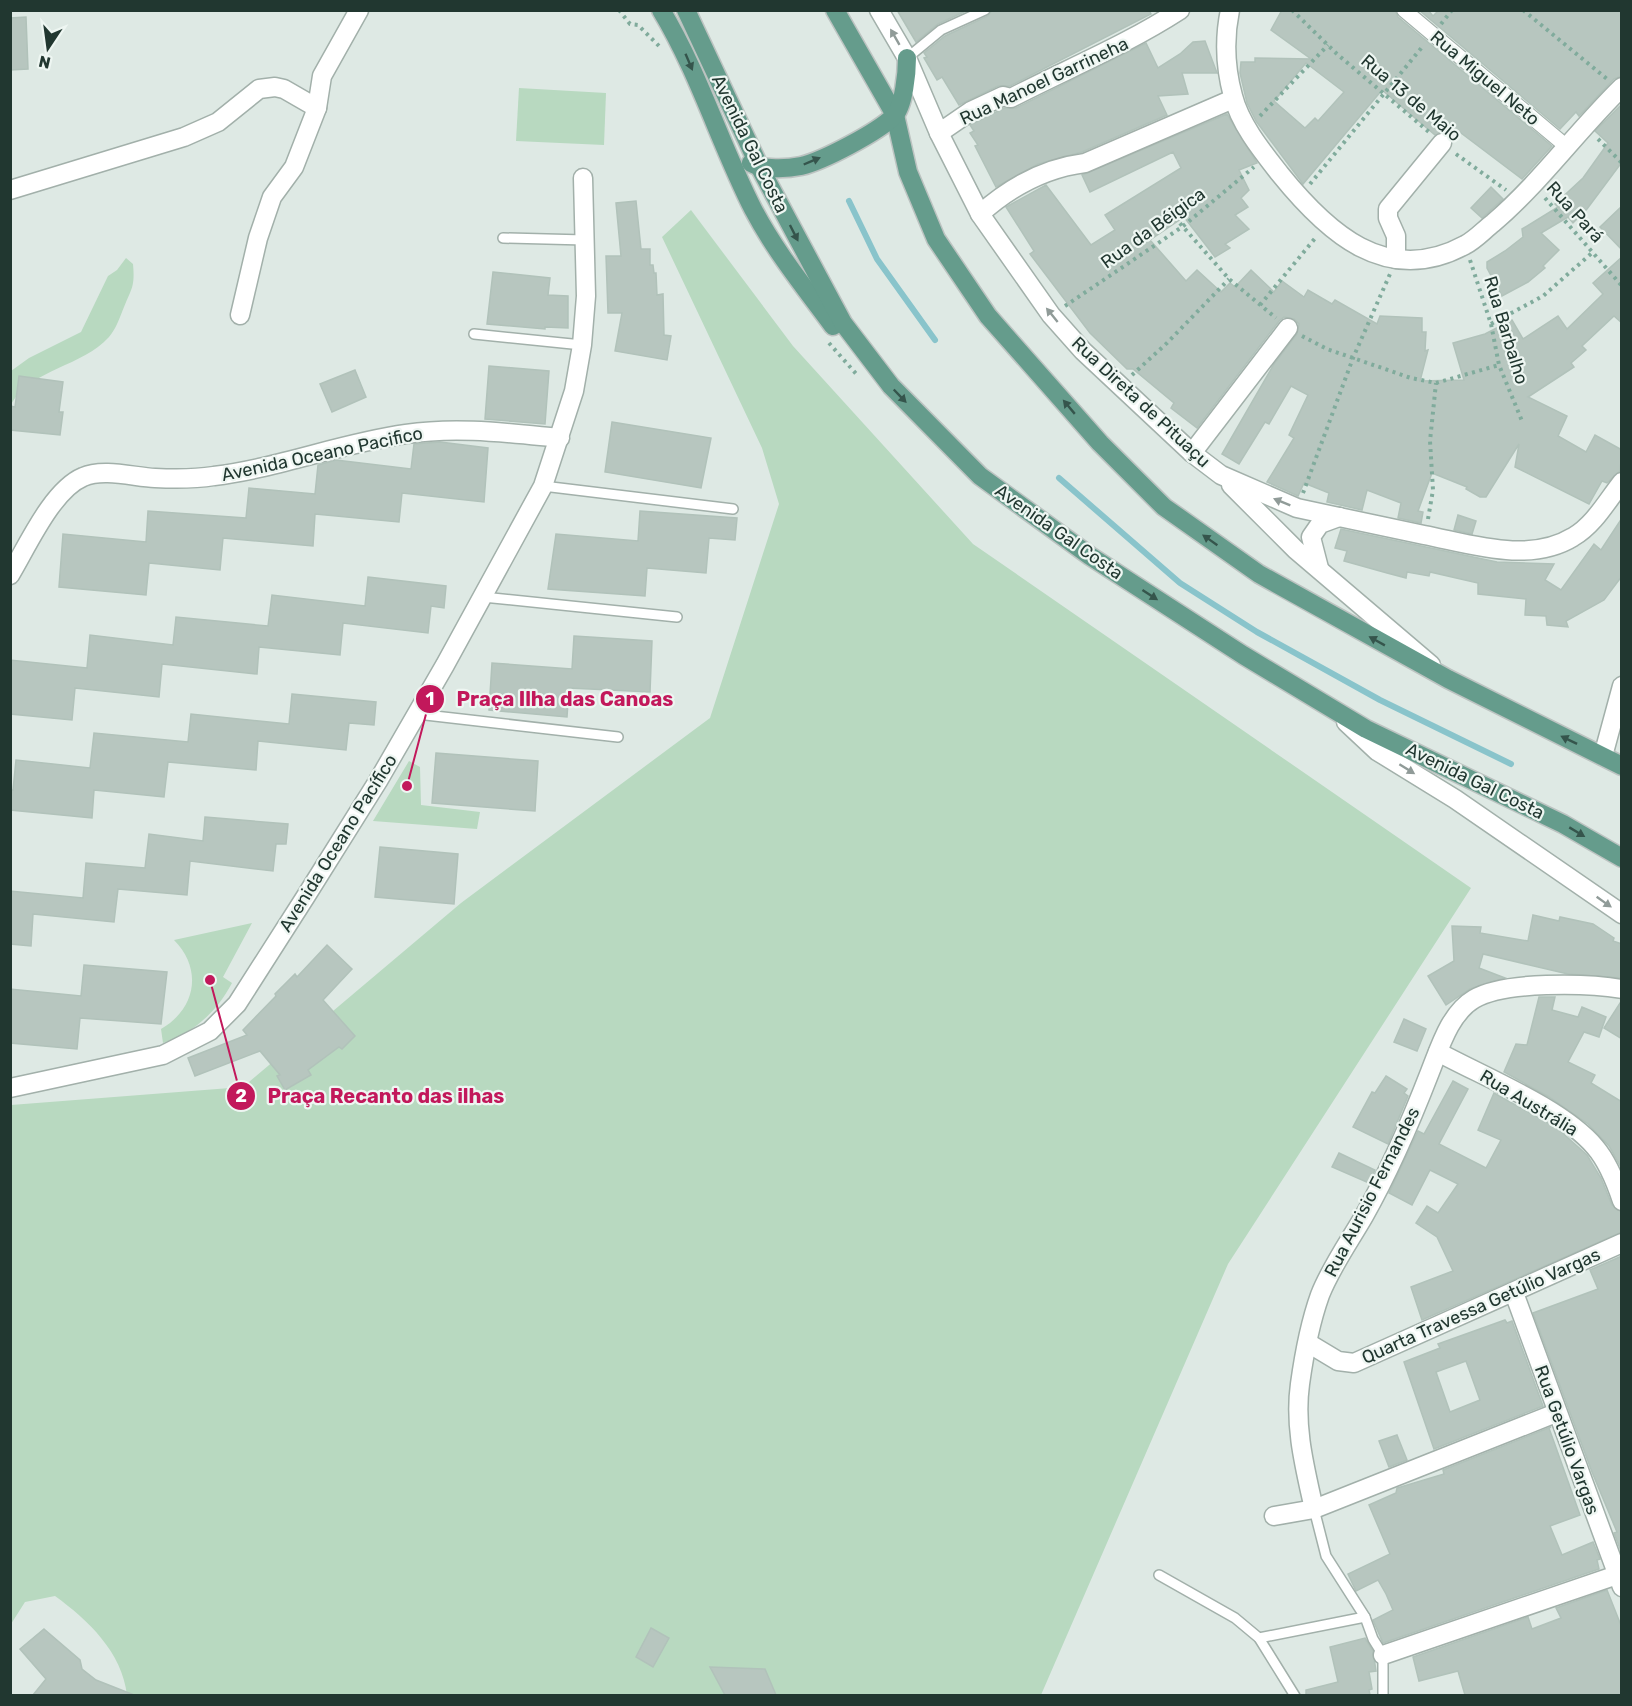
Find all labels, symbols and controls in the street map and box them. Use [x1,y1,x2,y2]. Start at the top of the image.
north arrow [18,18,78,78]
street label: Rua Miguel Neto [1426,26,1544,130]
one-way arrow [890,28,900,45]
street label: Rua Manoel Garrineha [956,32,1132,130]
street label: Rua 13 de Maio [1356,50,1466,146]
text: N [37,52,52,73]
one-way arrow [684,53,694,71]
street label: Avenida Gal Costa [707,71,793,217]
one-way arrow [803,157,820,166]
street label: Rua Pará [1542,177,1608,247]
street label: Rua da Béigica [1097,183,1209,273]
one-way arrow [789,225,799,242]
street label: Rua Barbalho [1479,273,1533,387]
one-way arrow [1046,308,1059,323]
street label: Rua Direta de Pituaçu [1067,332,1215,472]
one-way arrow [893,388,907,403]
one-way arrow [1063,399,1076,415]
street label: Avenida Oceano Pacifico [219,422,425,486]
street label: Avenida Gal Costa [991,480,1127,584]
one-way arrow [1273,497,1291,506]
one-way arrow [1203,534,1219,546]
one-way arrow [1142,590,1158,601]
one-way arrow [1369,636,1386,646]
callout: Praça Ilha das Canoas [415,680,686,718]
text: Praça Ilha das Canoas [457,687,673,711]
text: 1 [426,688,434,710]
one-way arrow [1561,736,1578,745]
street label: Avenida Gal Costa [1402,738,1548,824]
street label: Avenida Oceano Pacífico [274,750,402,936]
one-way arrow [1399,764,1415,775]
one-way arrow [1569,827,1586,837]
one-way arrow [1595,896,1611,908]
street label: Rua Austrália [1476,1065,1582,1141]
callout: Praça Recanto das ilhas [226,1077,517,1115]
text: Praça Recanto das ilhas [268,1084,504,1108]
text: 2 [235,1085,247,1107]
street label: Rua Aurisio Fernandes [1320,1103,1424,1281]
street label: Quarta Travessa Getúlio Vargas [1358,1243,1604,1369]
street label: Rua Getúlio Vargas [1530,1362,1604,1518]

